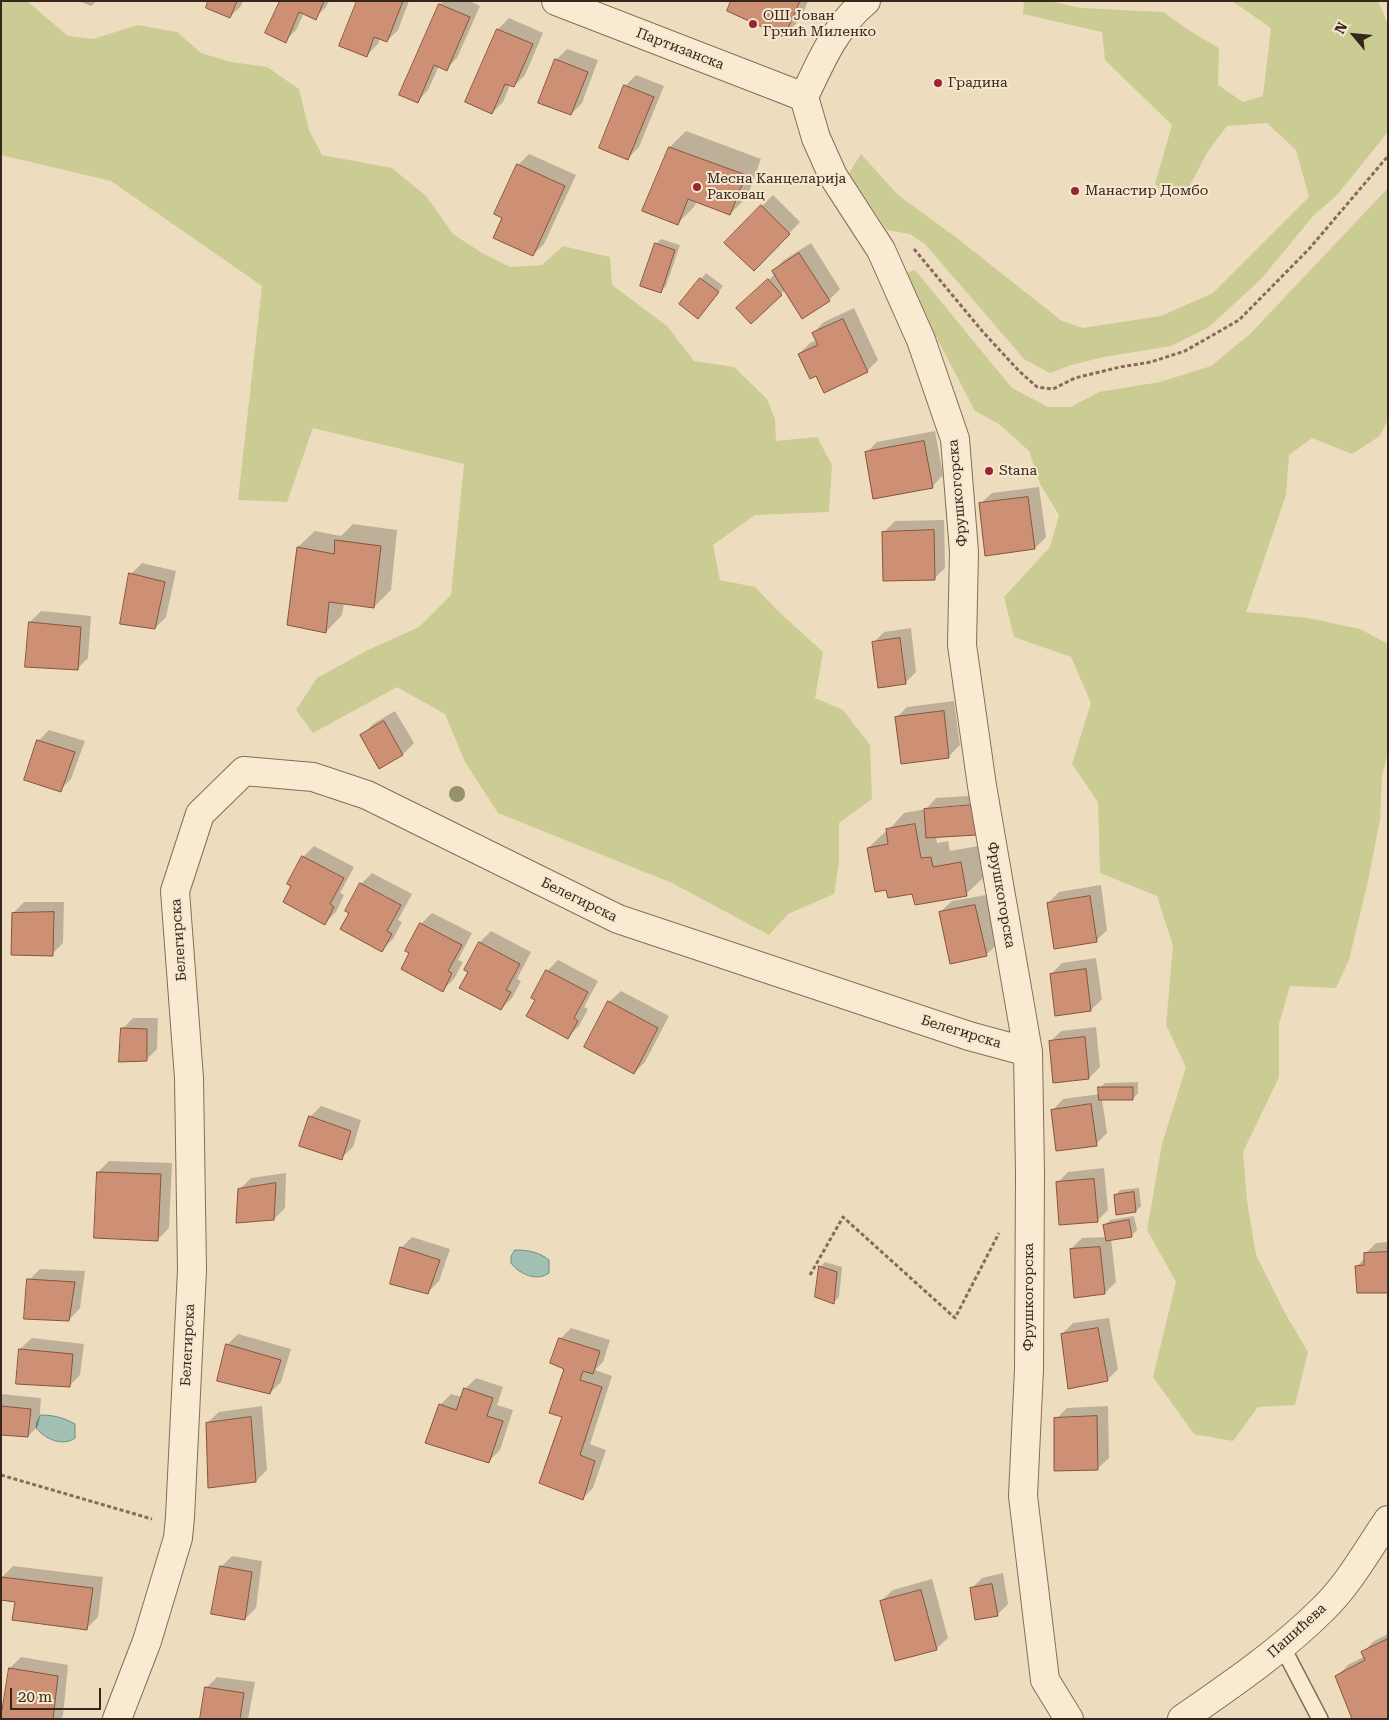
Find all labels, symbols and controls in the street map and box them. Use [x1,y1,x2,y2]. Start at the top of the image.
place label: ОШ Јован Грчић Миленко [763,8,876,40]
north arrow [1329,10,1379,60]
marker: ОШ Јован Грчић Миленко [747,18,759,30]
text: N [1331,19,1350,36]
street label: Партизанска [634,24,726,74]
place label: Градина [948,75,1008,91]
marker: Градина [932,77,944,89]
place label: Месна Канцеларија Раковац [707,171,846,203]
marker: Месна Канцеларија Раковац [691,181,703,193]
place label: Манастир Домбо [1085,183,1208,199]
marker: Манастир Домбо [1069,185,1081,197]
street label: Фрушкогорска [945,439,971,547]
place label: Stana [999,463,1037,479]
marker: Stana [983,465,995,477]
street label: Фрушкогорска [983,840,1019,950]
street label: Белегирска [538,874,620,926]
street label: Белегирска [168,898,190,982]
street label: Белегирска [919,1012,1003,1052]
street label: Фрушкогорска [1021,1243,1037,1351]
street label: Белегирска [177,1303,199,1387]
street label: Пашићева [1264,1600,1330,1662]
scale bar [12,1678,104,1710]
text: 20 m [18,1688,52,1706]

